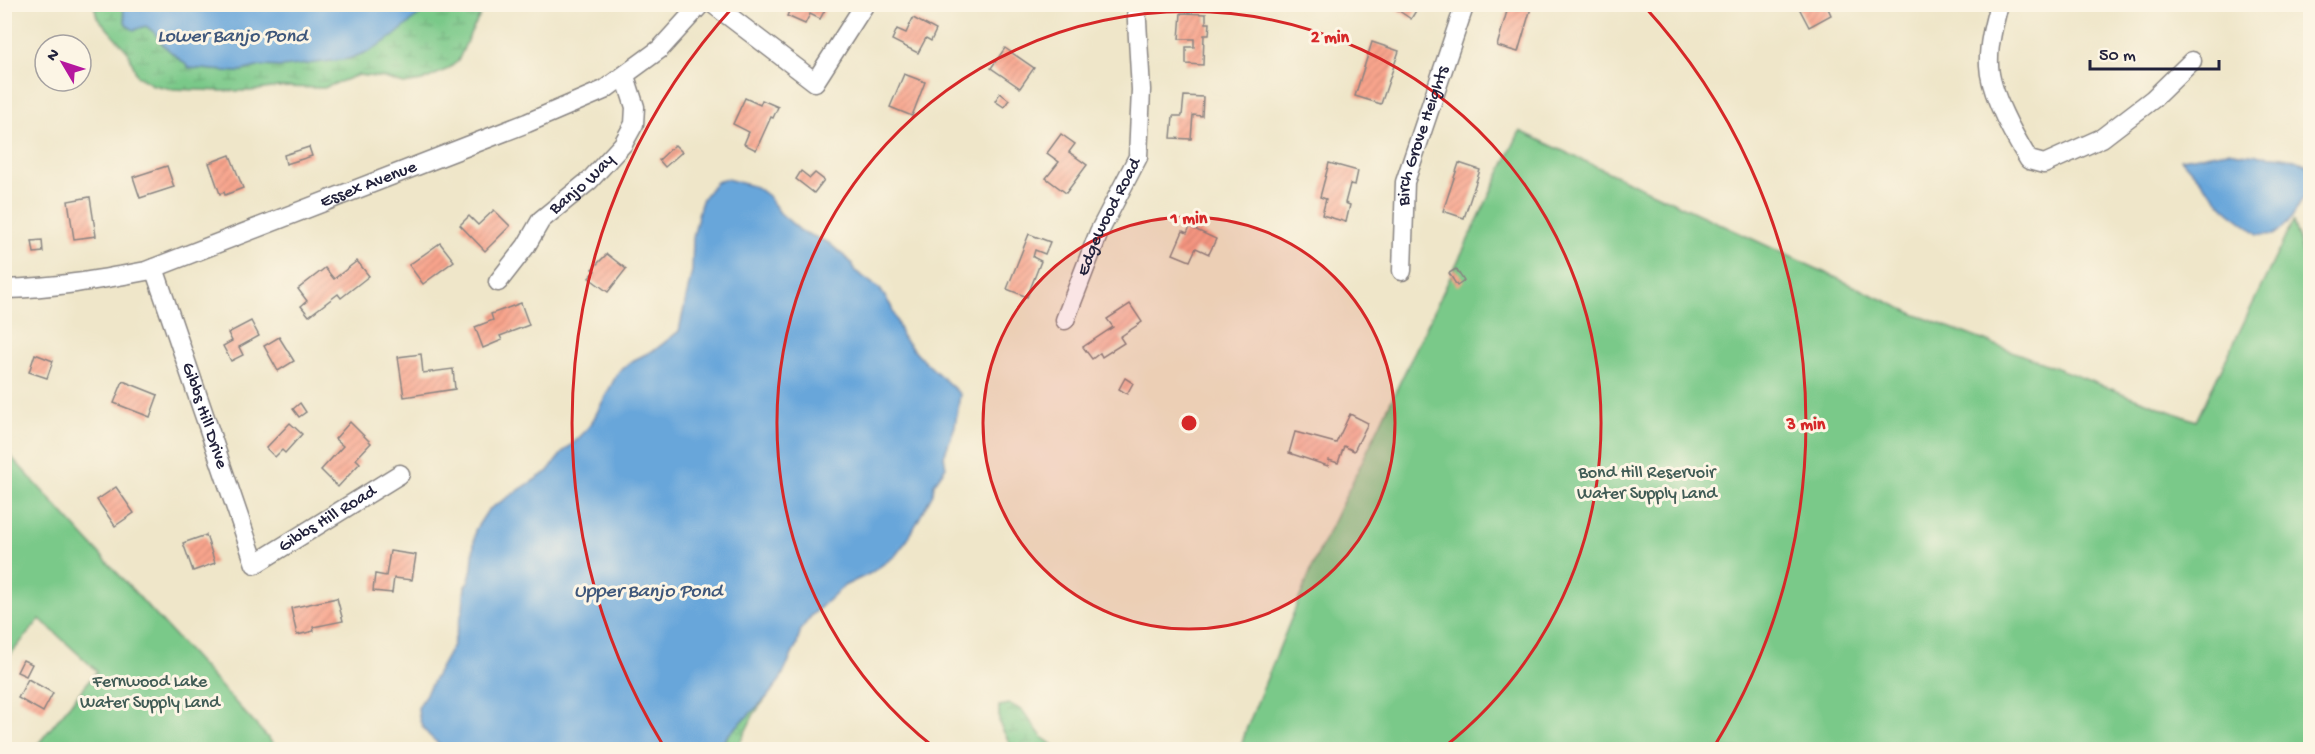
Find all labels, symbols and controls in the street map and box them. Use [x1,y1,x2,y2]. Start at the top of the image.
water label: Lower Banjo Pond [157,26,309,49]
text: 2 min [1311,28,1350,49]
north arrow [33,33,93,93]
scale bar [2090,33,2219,71]
text: N [43,45,65,66]
text: 50 m [2099,46,2136,67]
street label: Birch Grove Heights [1394,62,1454,207]
street label: Banjo Way [544,150,619,220]
street label: Edgewood Road [1072,153,1147,279]
street label: Essex Avenue [317,156,420,213]
text: 1 min [1170,209,1208,230]
street label: Gibbs Hill Drive [177,360,232,472]
centre of rings [1179,413,1199,433]
text: 3 min [1786,415,1826,436]
park label: Bond Hill Reservoir Water Supply Land [1577,463,1718,505]
street label: Gibbs Hill Road [275,480,381,557]
water label: Upper Banjo Pond [574,581,724,604]
park label: Fernwood Lake Water Supply Land [80,672,221,714]

